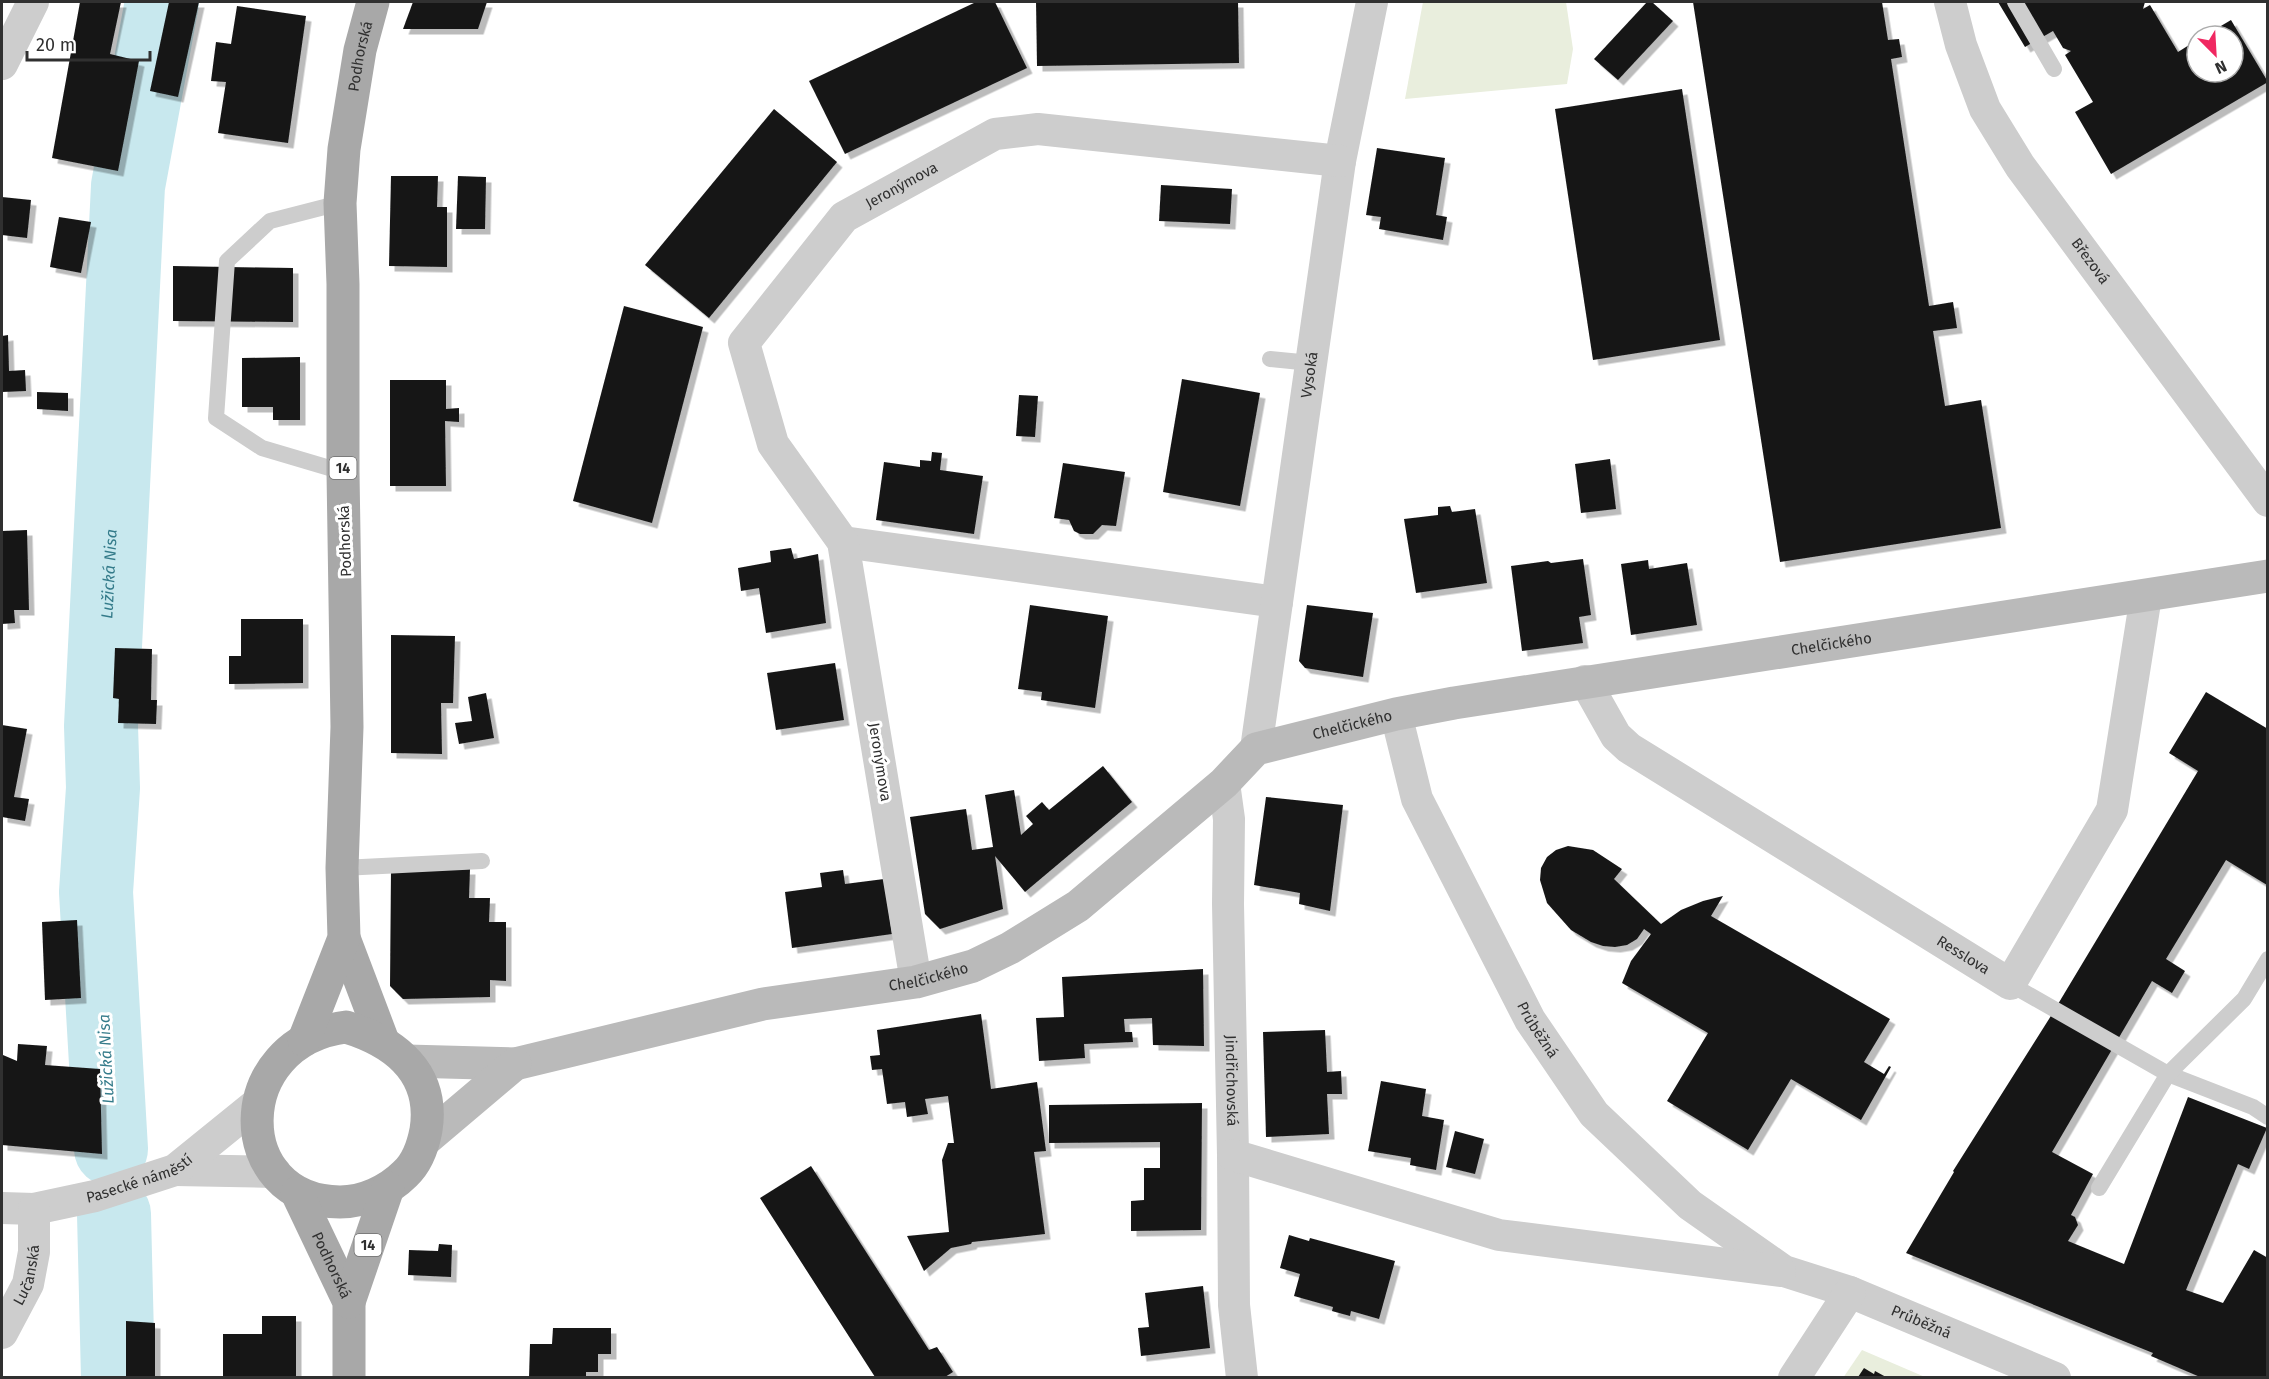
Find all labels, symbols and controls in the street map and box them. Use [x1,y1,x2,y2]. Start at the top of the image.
street label: Podhorská [344,19,376,93]
scale bar [27,24,150,62]
north arrow [2185,24,2245,84]
text: 20 m [36,34,75,56]
text: N [2212,56,2230,78]
street label: Jeronýmova [862,158,941,213]
street label: Březová [2067,234,2113,288]
street label: Vysoká [1297,350,1322,399]
road number: 14 [330,457,356,479]
street label: Podhorská [335,505,355,577]
water label: Lužická Nisa [97,529,120,619]
street label: Chelčického [1790,629,1873,659]
street label: Chelčického [1311,706,1394,744]
street label: Jeronýmova [865,721,895,803]
street label: Resslova [1933,932,1993,978]
street label: Chelčického [888,959,970,995]
street label: Průběžná [1513,999,1562,1061]
water label: Lužická Nisa [94,1014,118,1104]
street label: Jindřichovská [1222,1035,1241,1126]
street label: Pasecké náměstí [85,1151,196,1207]
street label: Podhorská [308,1229,355,1301]
road number: 14 [354,1234,382,1256]
street label: Lučanská [9,1245,43,1308]
street label: Průběžná [1888,1301,1954,1342]

